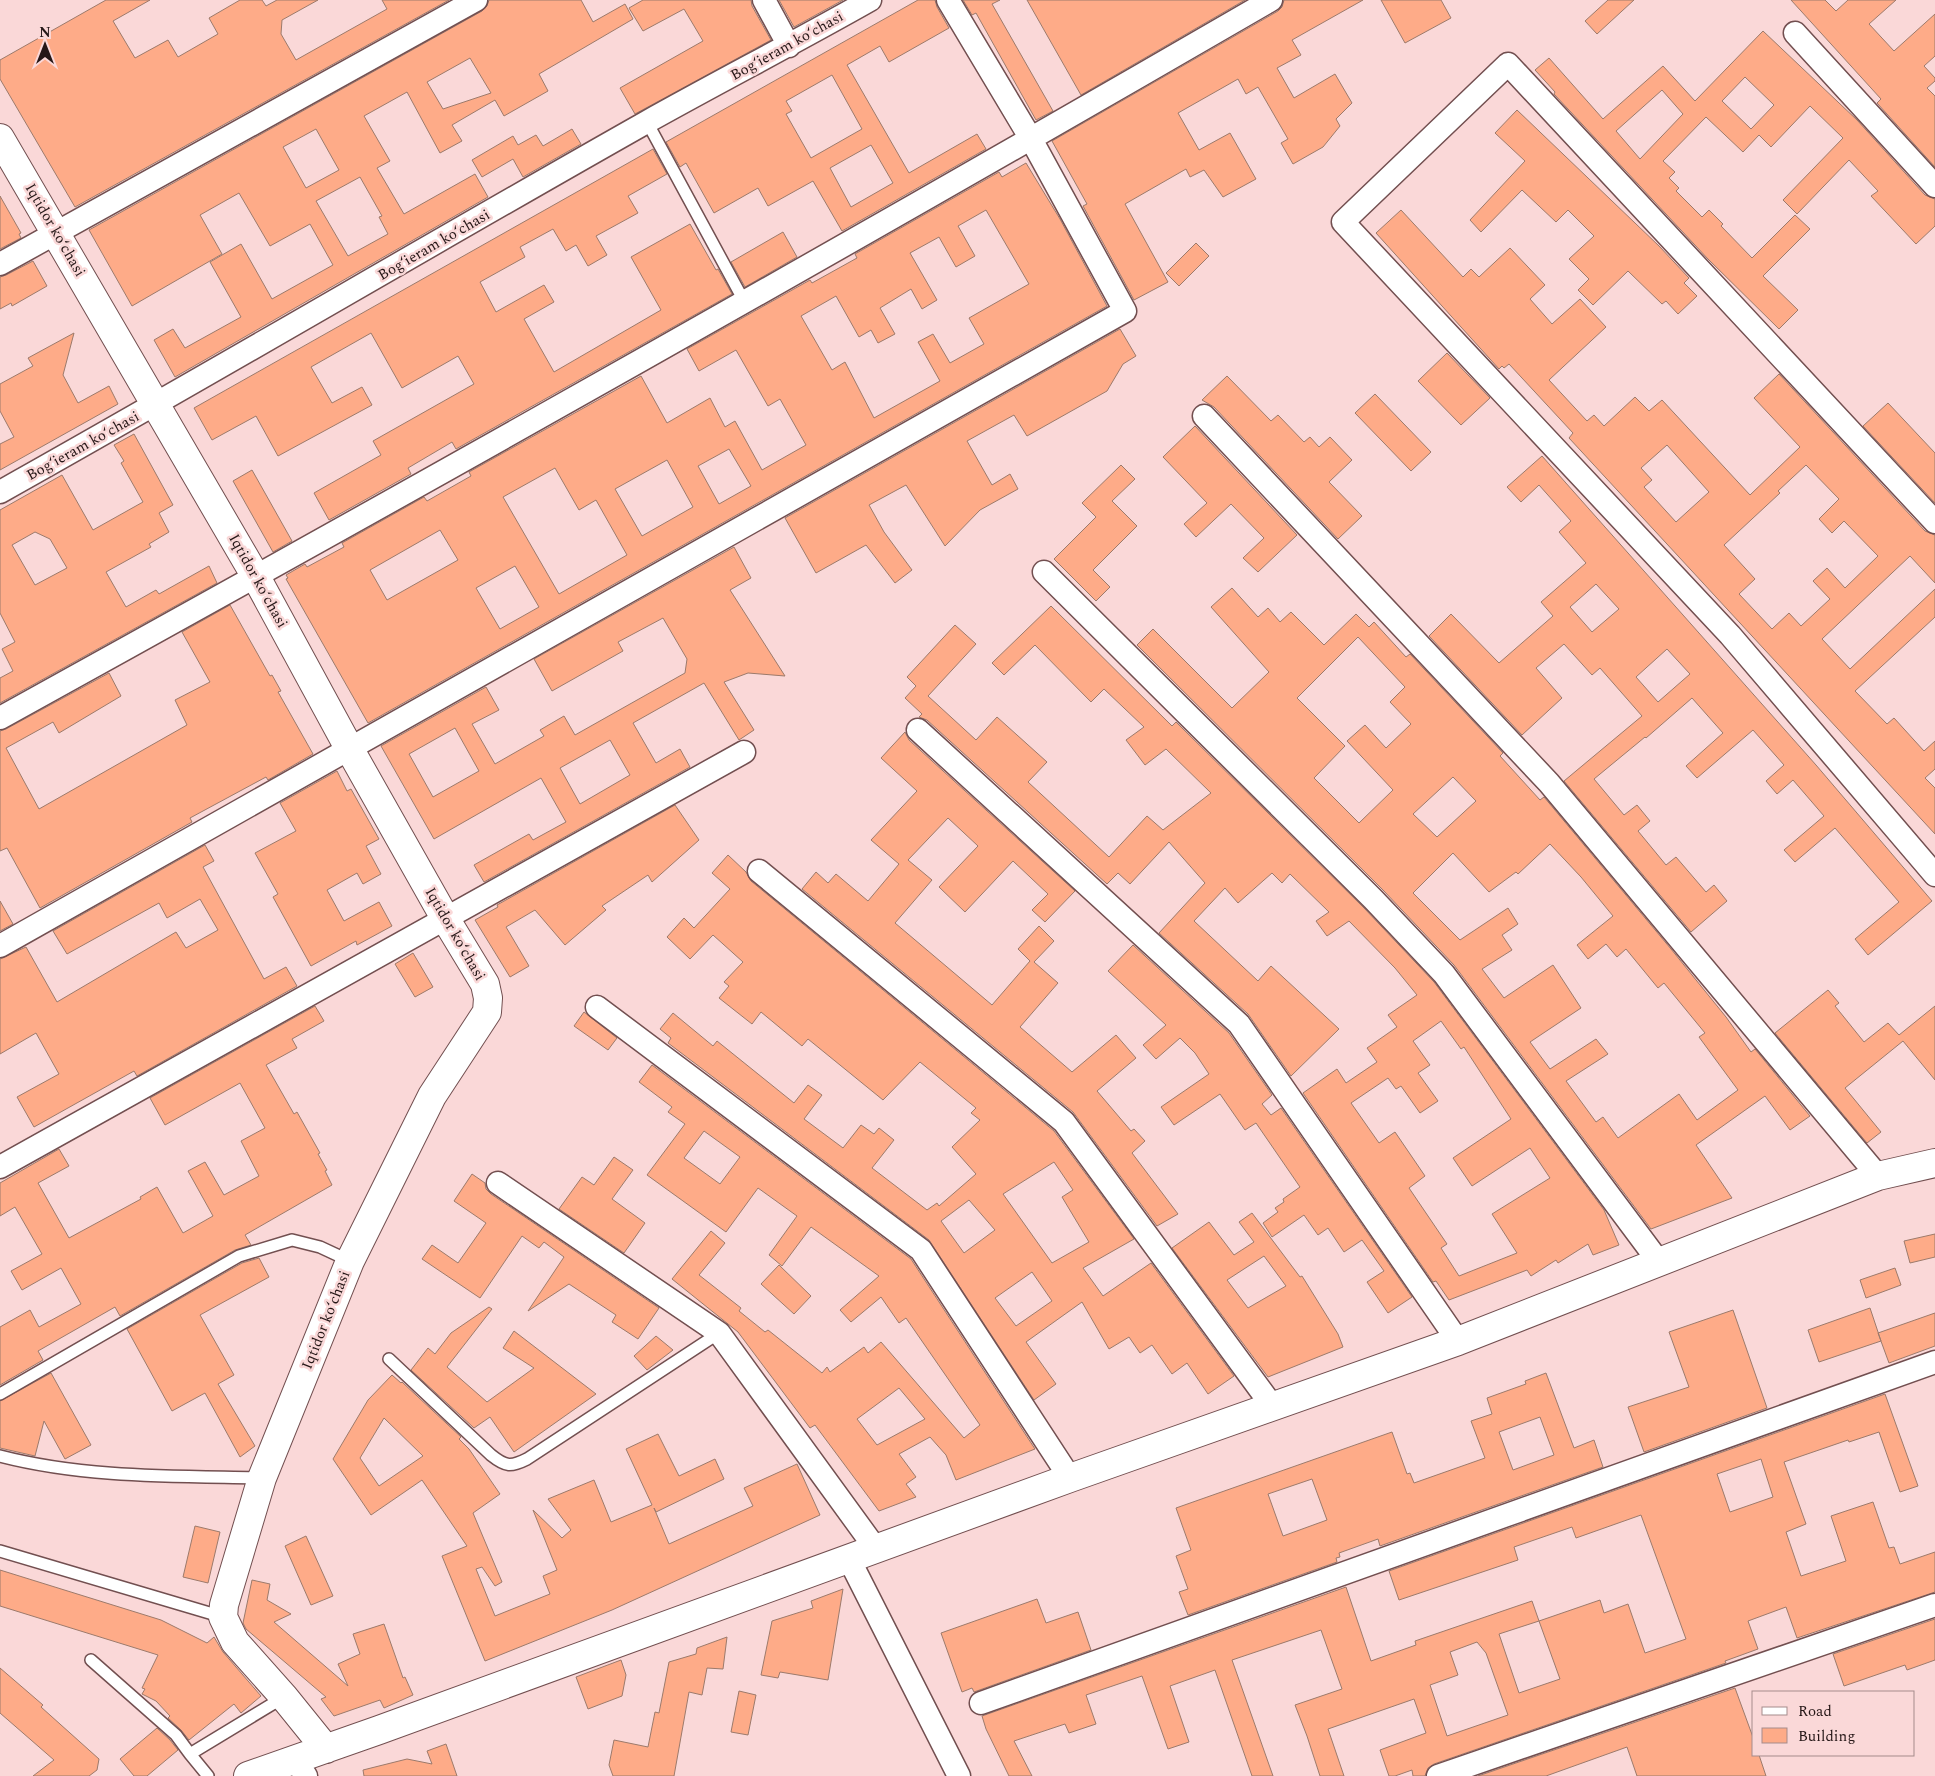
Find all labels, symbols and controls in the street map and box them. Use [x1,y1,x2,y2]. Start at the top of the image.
street label: Bogʻieram koʻchasi [726,5,848,87]
north arrow [20,20,70,70]
text: N [39,22,51,43]
street label: Iqtidor koʻchasi [19,179,91,281]
street label: Bogʻieram koʻchasi [374,203,494,287]
street label: Bogʻieram koʻchasi [22,405,144,487]
street label: Iqtidor koʻchasi [223,530,293,632]
street label: Iqtidor koʻchasi [419,883,491,985]
street label: Iqtidor koʻchasi [296,1267,356,1373]
legend [1752,1691,1915,1756]
text: Road [1798,1700,1832,1723]
text: Building [1798,1725,1855,1748]

